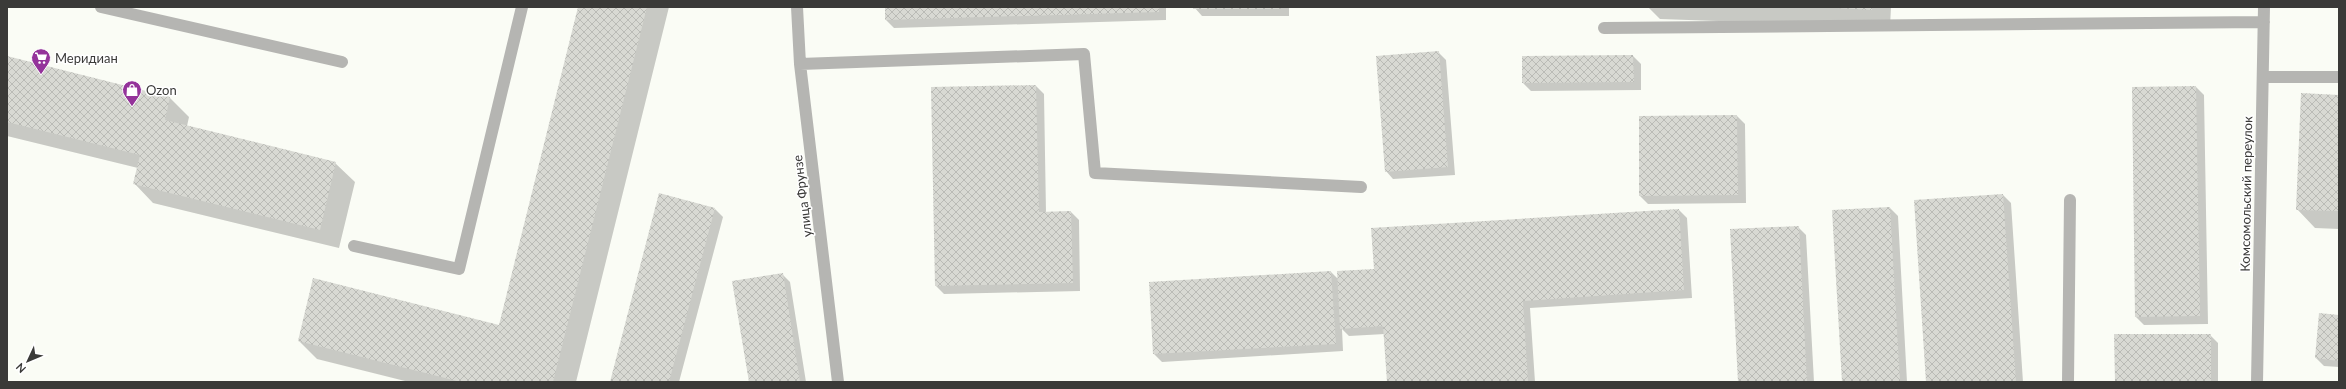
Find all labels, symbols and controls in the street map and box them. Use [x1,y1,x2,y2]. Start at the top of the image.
supermarket icon: Меридиан [30,47,52,75]
place label: Меридиан [55,50,118,66]
shop icon: Ozon [121,79,143,107]
place label: Ozon [146,82,177,98]
street label: Комсомольский переулок [2237,116,2255,272]
street label: улица Фрунзе [789,154,815,238]
north arrow [8,341,48,381]
text: N [13,361,28,376]

